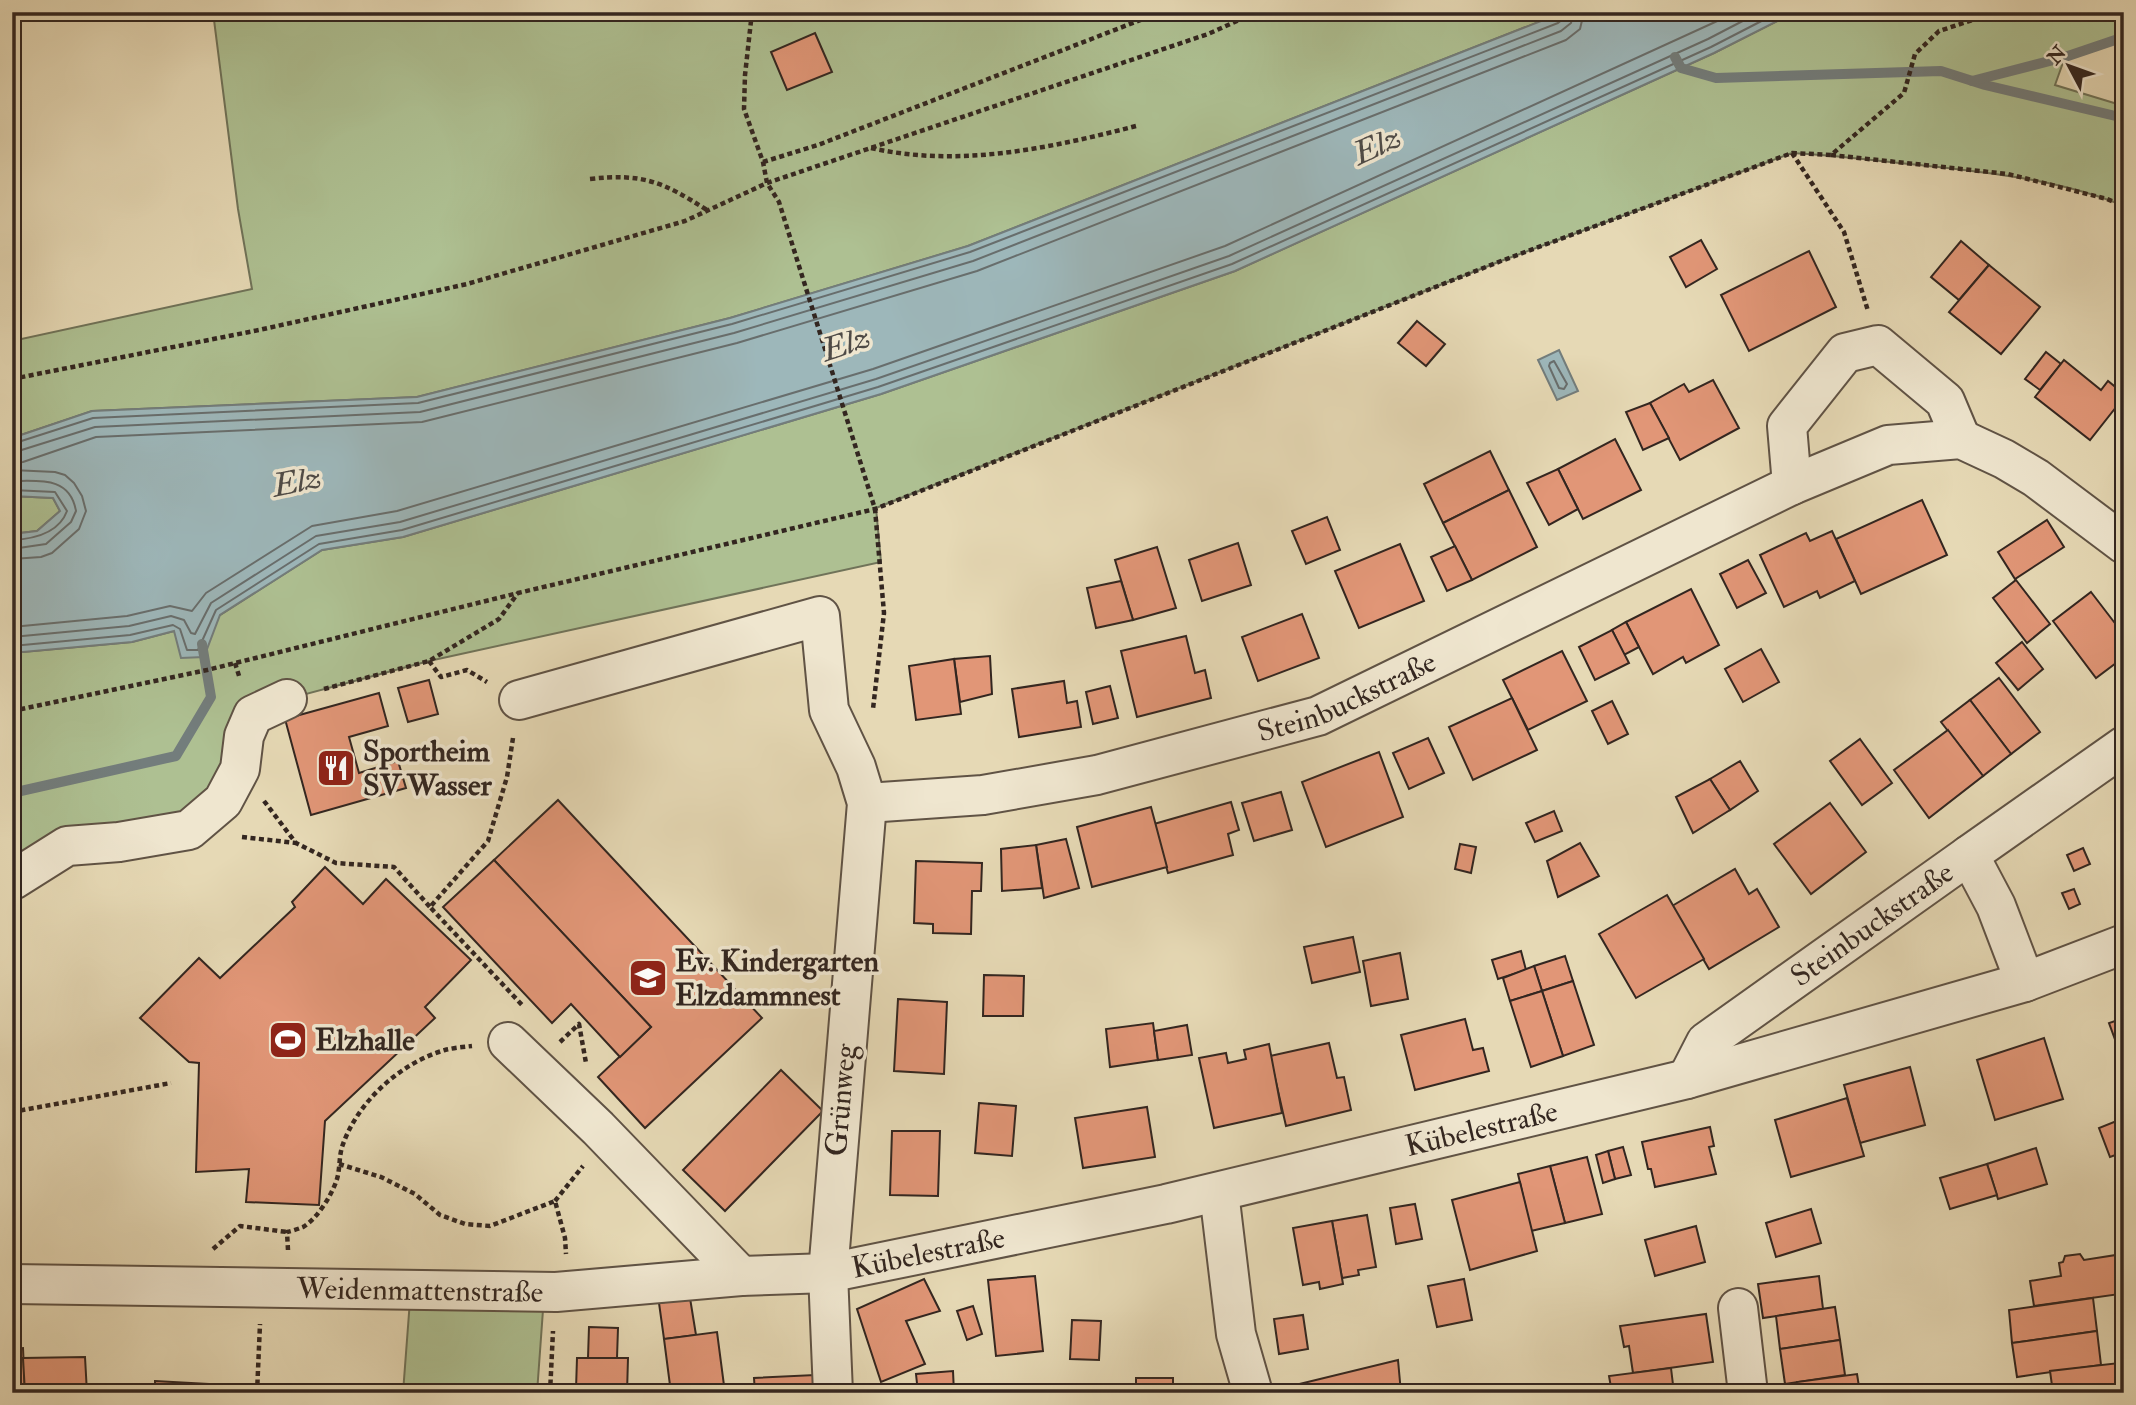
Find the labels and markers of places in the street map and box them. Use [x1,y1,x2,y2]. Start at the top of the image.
place label: Sportheim SV Wasser [363,733,492,804]
restaurant icon: Sportheim SV Wasser [315,747,357,789]
place label: Ev. Kindergarten Elzdammnest [675,943,879,1014]
school or university icon: Ev. Kindergarten Elzdammnest [627,957,669,999]
sports icon: Elzhalle [267,1019,309,1061]
place label: Elzhalle [315,1022,415,1059]

